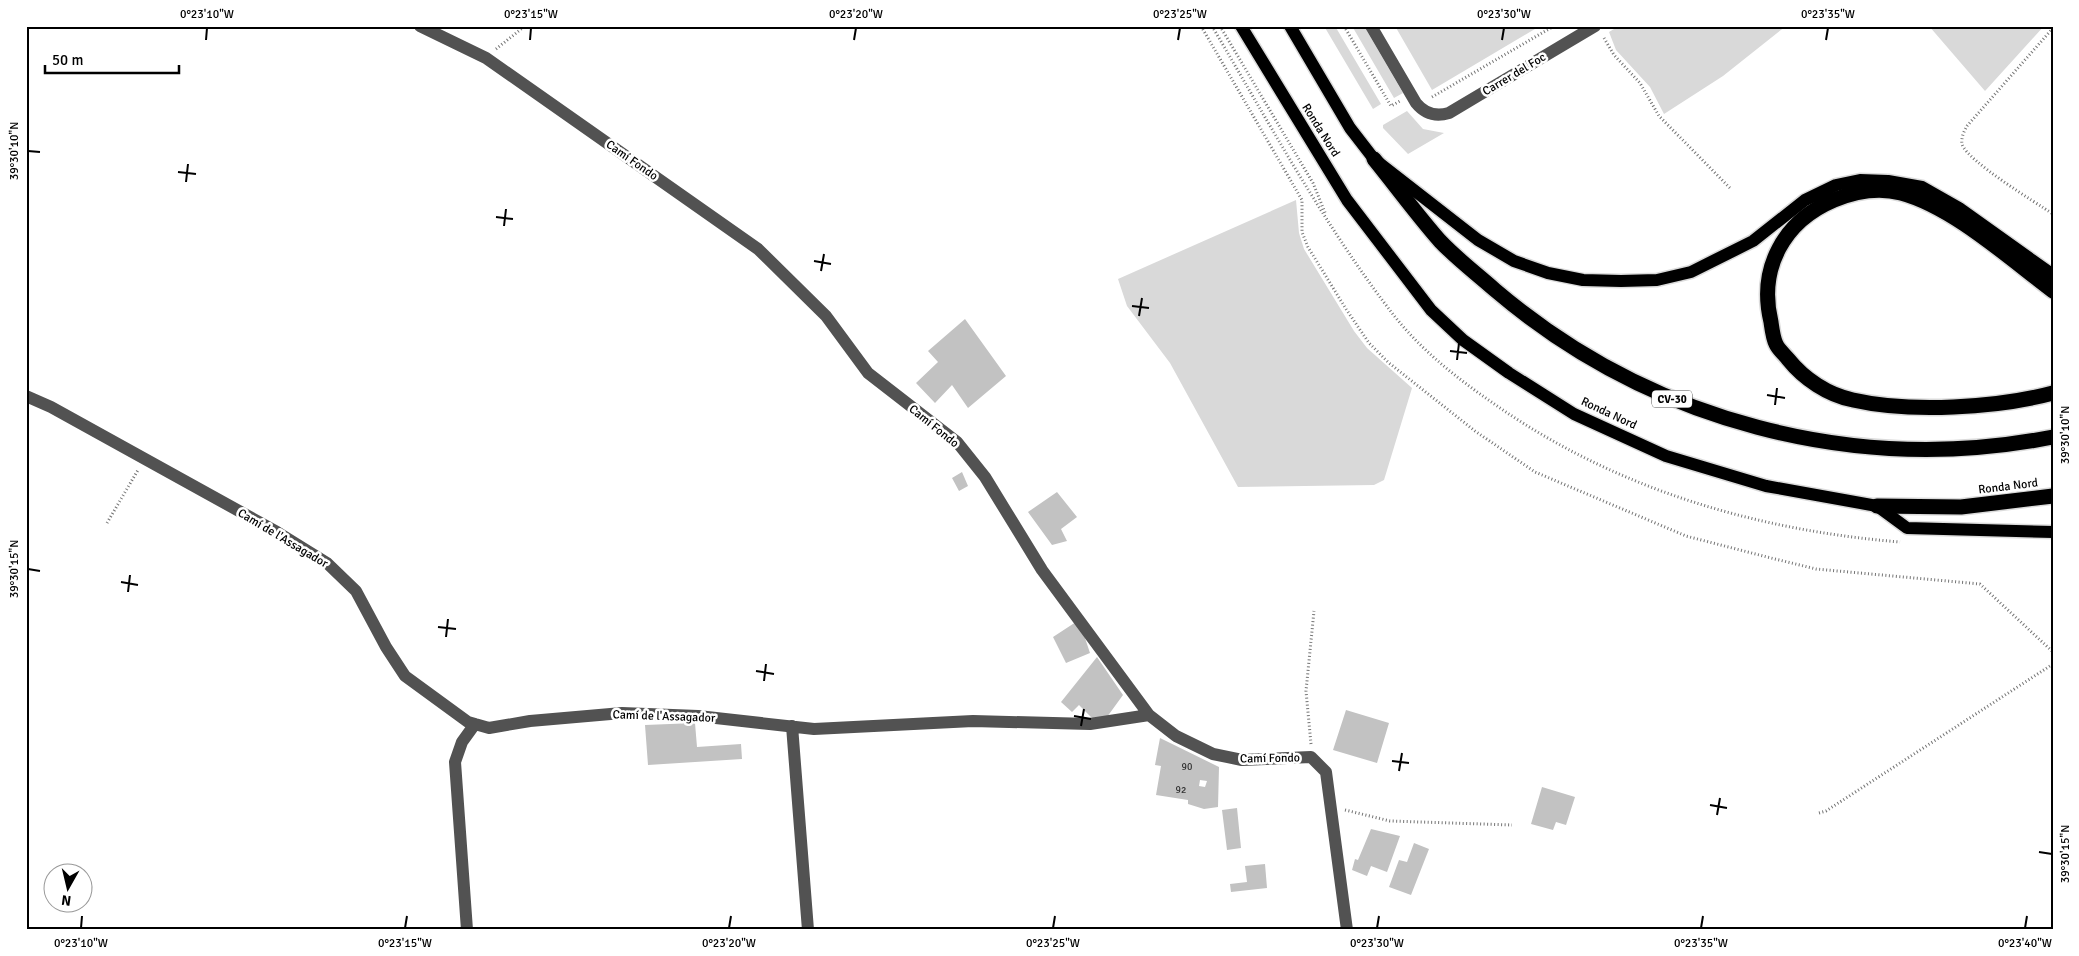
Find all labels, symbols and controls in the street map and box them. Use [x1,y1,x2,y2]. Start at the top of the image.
text: 0°23'10"W [180,7,234,22]
text: 0°23'15"W [504,7,558,22]
text: 0°23'20"W [829,7,883,22]
text: 0°23'25"W [1153,7,1207,22]
text: 0°23'30"W [1477,7,1531,22]
text: 0°23'35"W [1801,7,1855,22]
scale bar [45,42,179,74]
street label: Carrer del Foc [1480,49,1549,99]
text: 50 m [52,51,83,69]
street label: Ronda Nord [1298,101,1343,160]
text: 39°30'10"N [7,122,22,180]
street label: Camí Fondo [603,137,661,184]
road number: CV-30 [1652,390,1692,408]
street label: Ronda Nord [1578,394,1639,433]
street label: Camí Fondo [906,402,962,451]
text: 39°30'10"N [2058,406,2073,464]
street label: Ronda Nord [1977,475,2039,498]
street label: Camí de l'Assagador [235,506,331,572]
text: 39°30'15"N [7,540,22,598]
street label: Camí de l'Assagador [612,707,716,726]
street label: Camí Fondo [1240,750,1300,767]
house number: 90 [1182,761,1192,773]
house number: 92 [1176,784,1186,796]
text: 39°30'15"N [2058,825,2073,883]
north arrow [42,864,92,914]
text: N [60,891,72,909]
text: 0°23'10"W [54,936,108,951]
text: 0°23'15"W [378,936,432,951]
text: 0°23'20"W [702,936,756,951]
text: 0°23'25"W [1026,936,1080,951]
text: 0°23'30"W [1350,936,1404,951]
text: 0°23'35"W [1674,936,1728,951]
text: 0°23'40"W [1998,936,2052,951]

